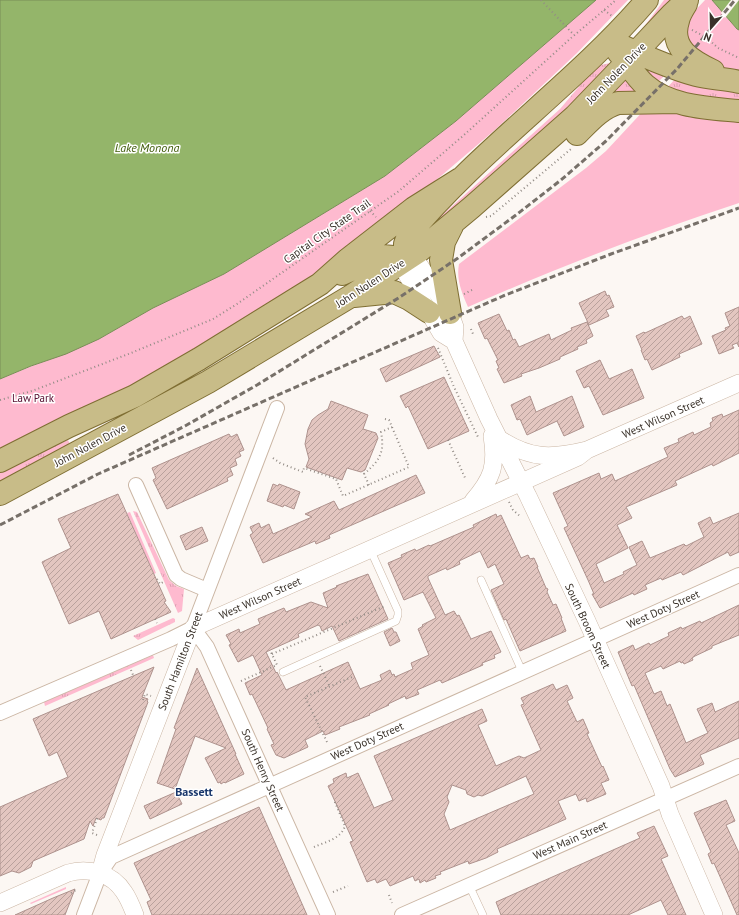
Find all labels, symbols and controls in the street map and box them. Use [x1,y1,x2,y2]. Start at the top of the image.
north arrow [691,8,731,48]
text: N [702,30,713,45]
street label: John Nolen Drive [583,39,649,107]
water label: Lake Monona [115,140,179,155]
street label: Capital City State Trail [281,195,374,266]
street label: John Nolen Drive [332,255,408,311]
park label: Law Park [12,391,55,405]
street label: West Wilson Street [620,393,706,441]
street label: John Nolen Drive [51,420,129,470]
street label: West Wilson Street [217,574,303,622]
street label: South Broom Street [562,581,614,671]
street label: West Doty Street [624,587,702,631]
street label: South Hamilton Street [155,609,205,712]
street label: West Doty Street [328,719,406,763]
street label: South Henry Street [239,727,288,814]
district label: Bassett [175,784,214,799]
street label: West Main Street [531,817,609,863]

